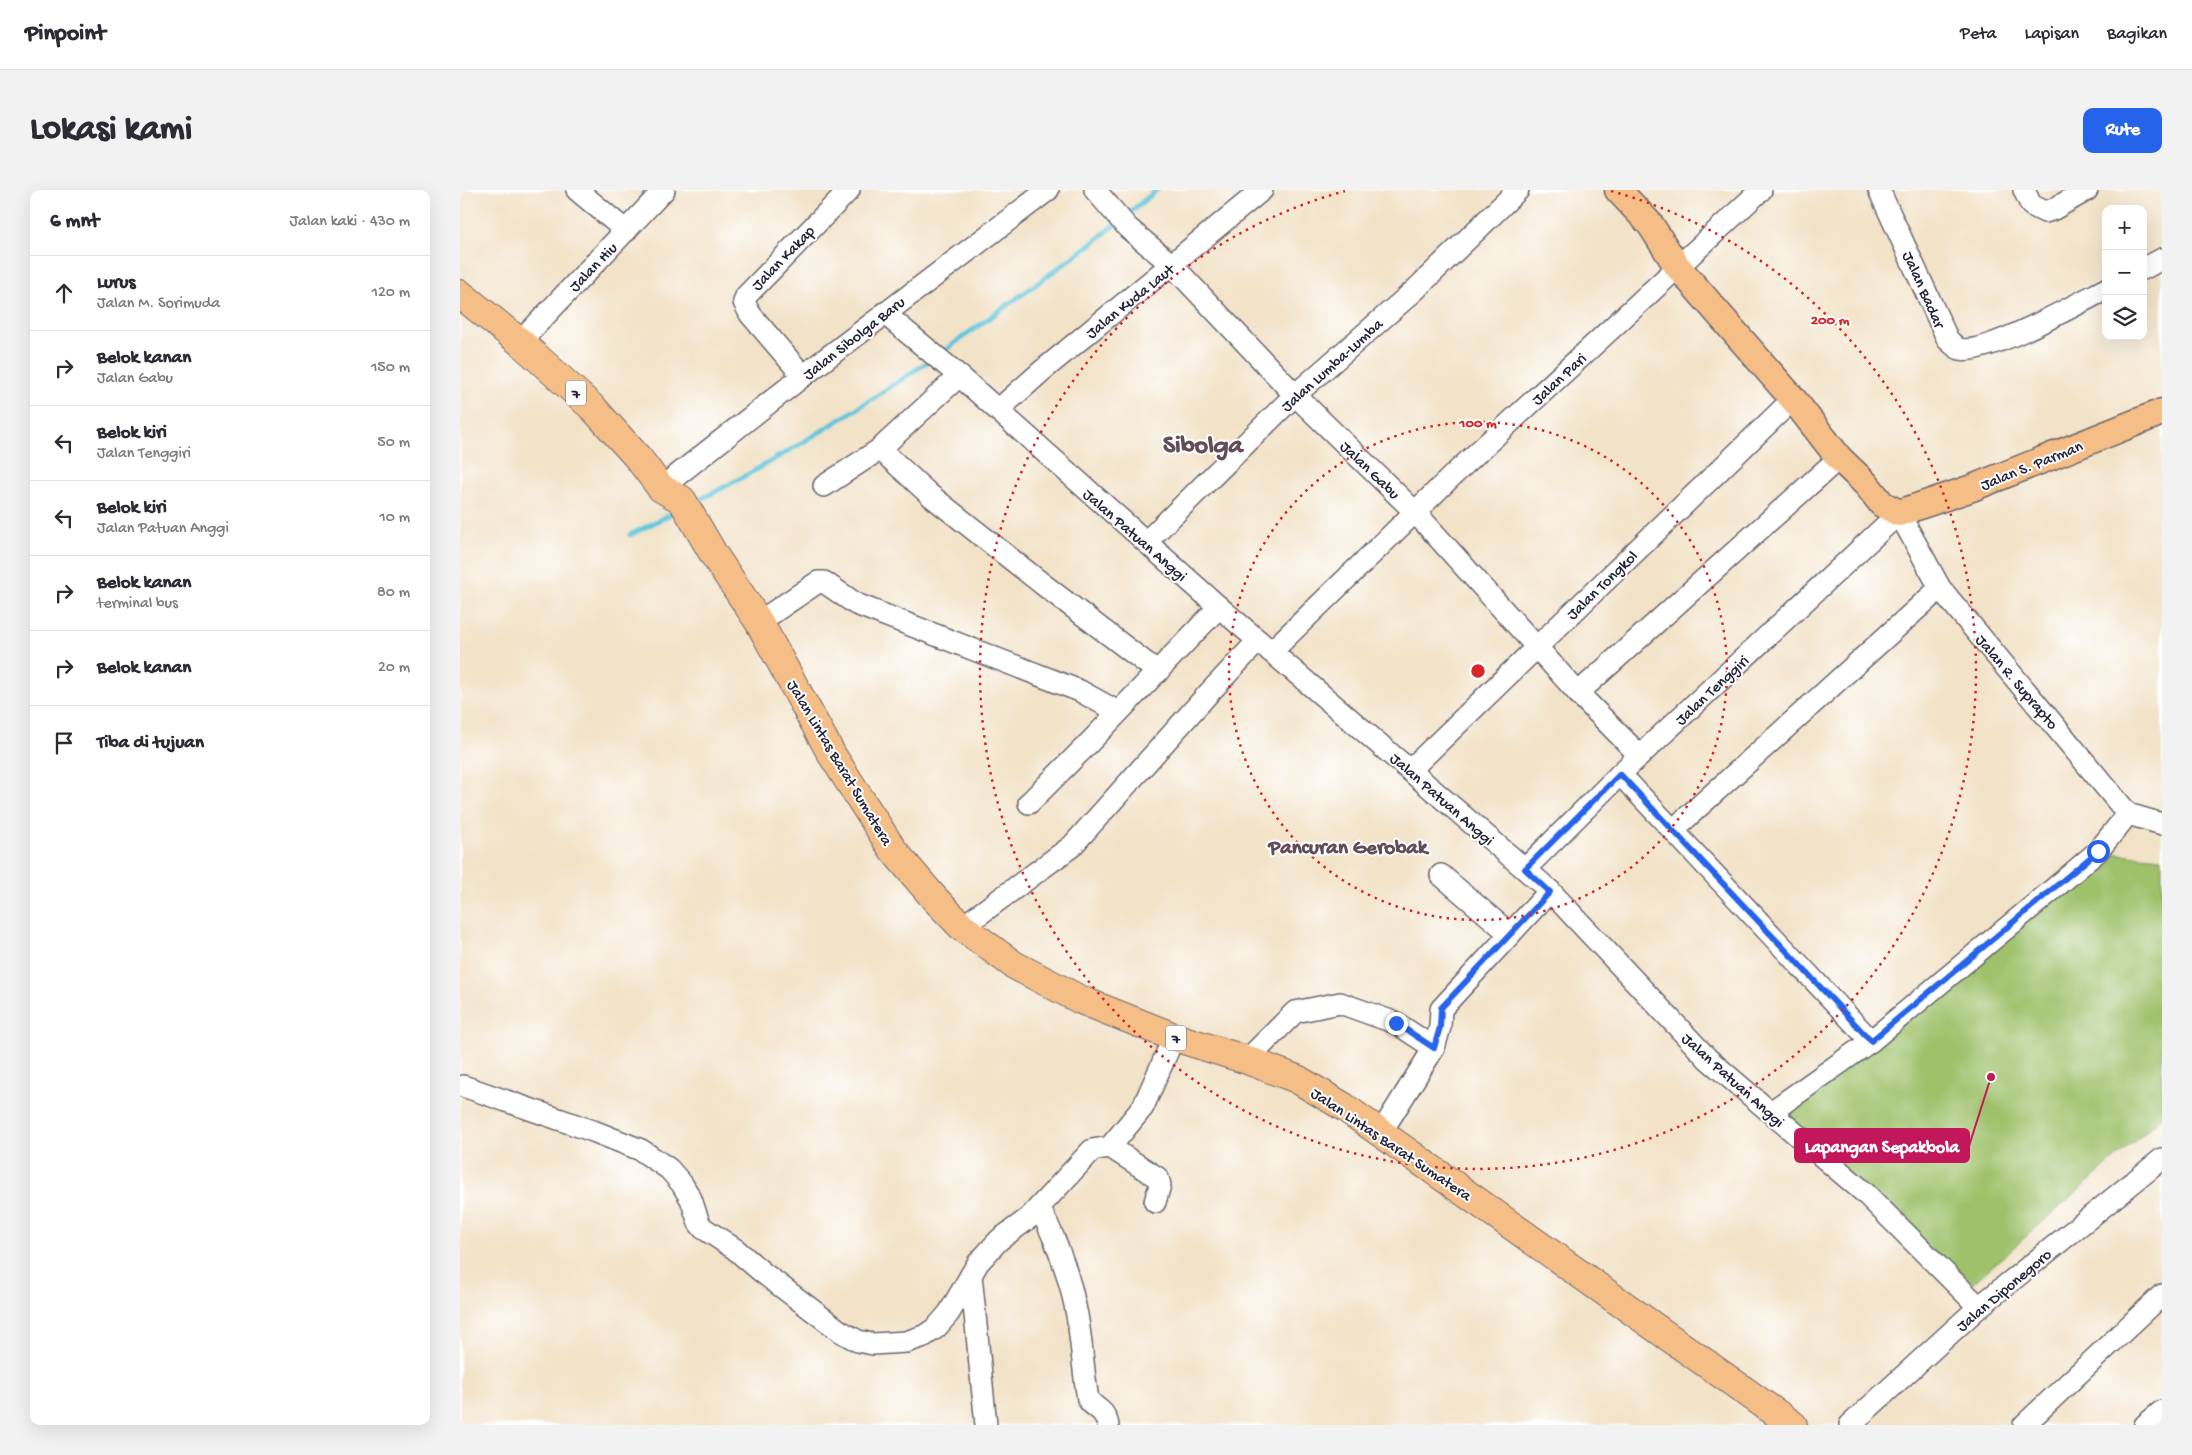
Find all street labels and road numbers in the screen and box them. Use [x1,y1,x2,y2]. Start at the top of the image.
street label: Jalan Kakap [749,223,820,296]
street label: Jalan Hiu [566,239,623,297]
street label: Jalan Badar [1896,249,1948,333]
street label: Jalan Kuda Laut [1083,260,1180,344]
street label: Jalan Sibolga Baru [800,294,910,386]
street label: Jalan Lumba-Lumba [1279,315,1389,417]
street label: Jalan Pari [1529,350,1592,411]
road number: 7 [566,380,586,406]
street label: Jalan Gabu [1335,438,1403,505]
street label: Jalan S. Parman [1978,438,2087,496]
street label: Jalan Patuan Anggi [1078,486,1190,587]
street label: Jalan Tongkol [1564,548,1643,625]
street label: Jalan R. Suprapto [1970,632,2061,735]
street label: Jalan Tenggiri [1673,653,1754,731]
street label: Jalan Lintas Barat Sumatera [781,678,896,851]
street label: Jalan Patuan Anggi [1385,750,1497,851]
road number: 7 [1166,1026,1186,1050]
street label: Jalan Patuan Anggi [1676,1030,1787,1133]
street label: Jalan Lintas Barat Sumatera [1306,1085,1475,1207]
street label: Jalan Diponegoro [1954,1246,2057,1337]

